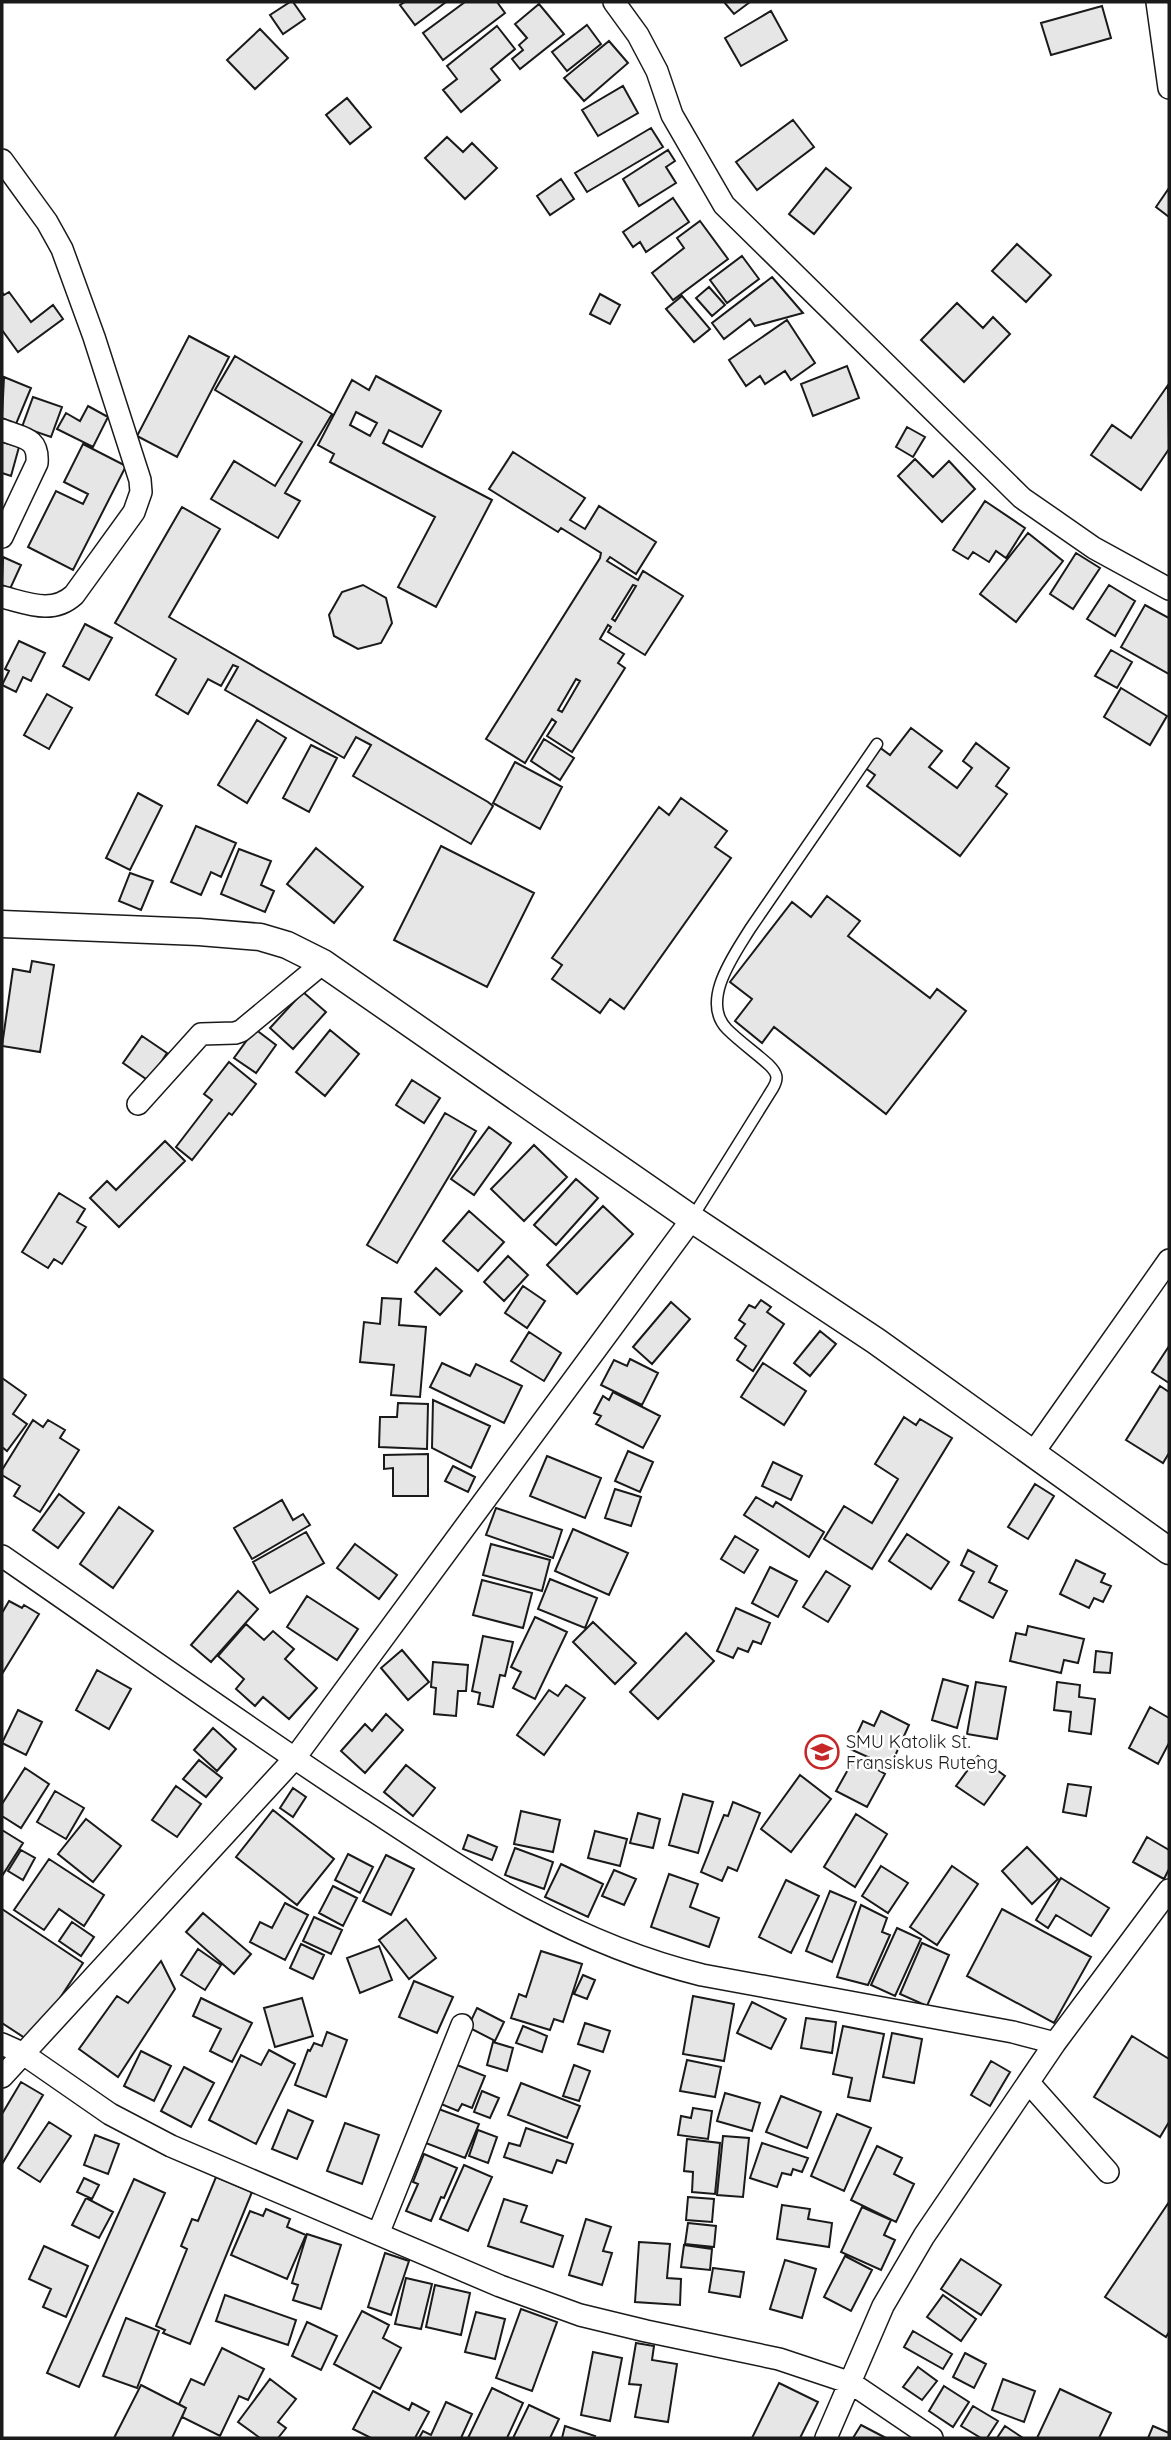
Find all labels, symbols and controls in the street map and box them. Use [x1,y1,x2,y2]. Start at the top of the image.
place label: SMU Katolik St. Fransiskus Ruteng [846,1730,998,1774]
school or university icon: SMU Katolik St. Fransiskus Ruteng [803,1733,841,1771]

